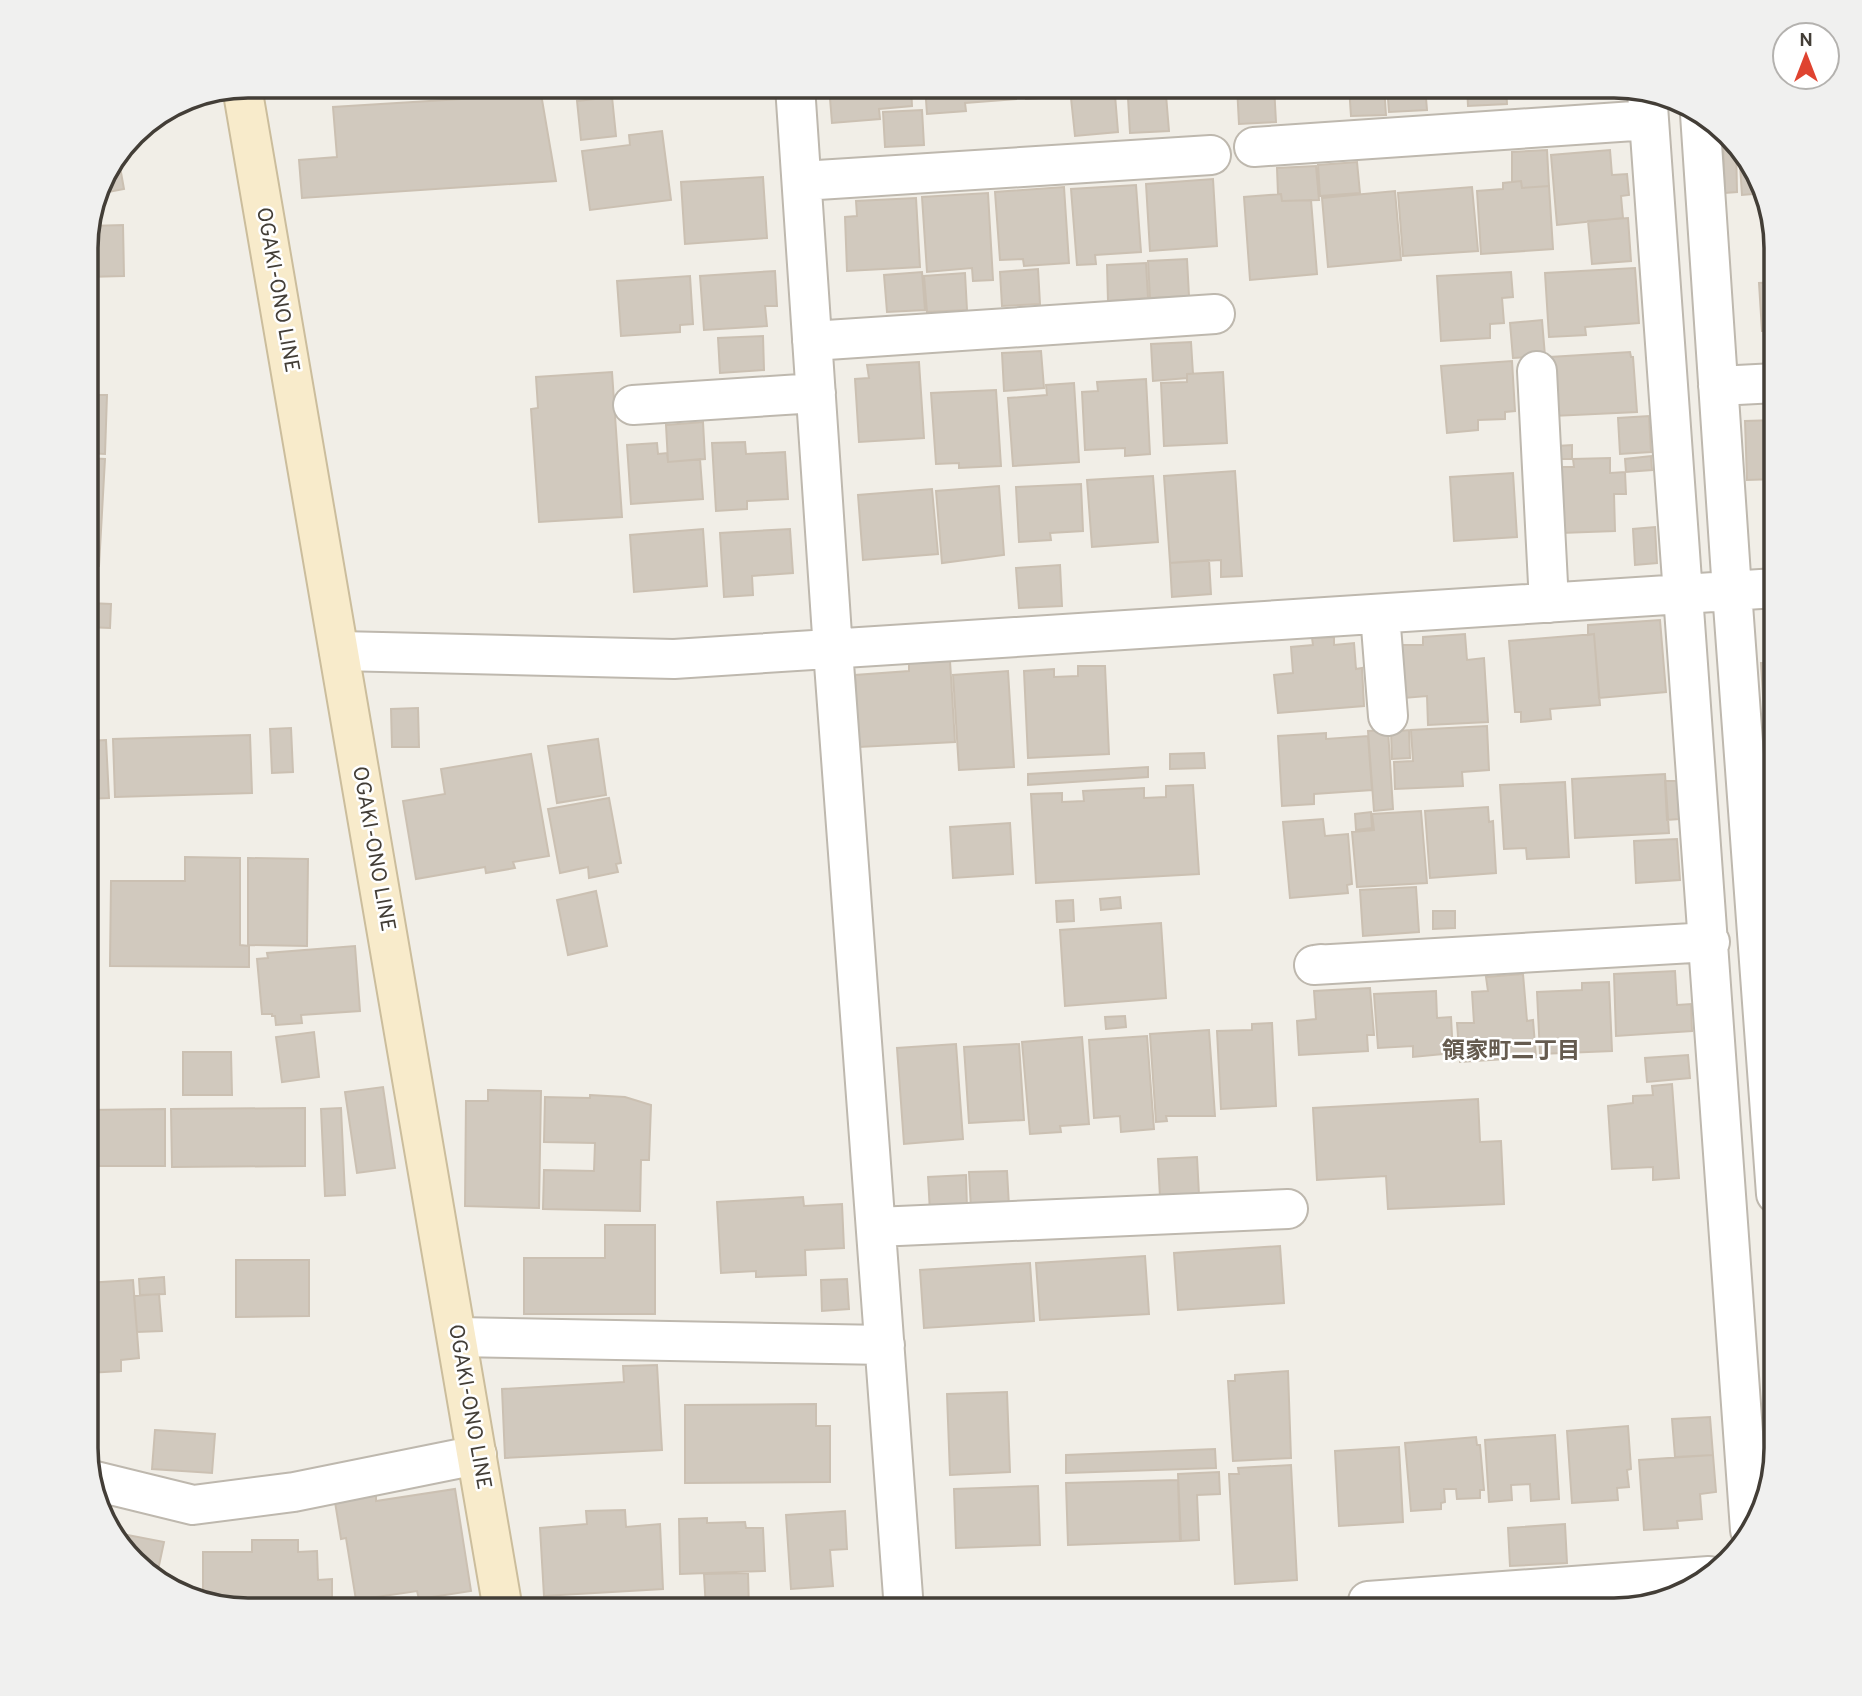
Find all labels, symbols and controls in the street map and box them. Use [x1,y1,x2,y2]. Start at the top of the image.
north arrow [1771,21,1841,91]
text: N [1799,29,1813,53]
street label: OGAKI-ONO LINE [249,205,305,375]
street label: OGAKI-ONO LINE [345,764,401,934]
district label: 領家町二丁目 [1442,1038,1580,1067]
street label: OGAKI-ONO LINE [441,1322,497,1492]

